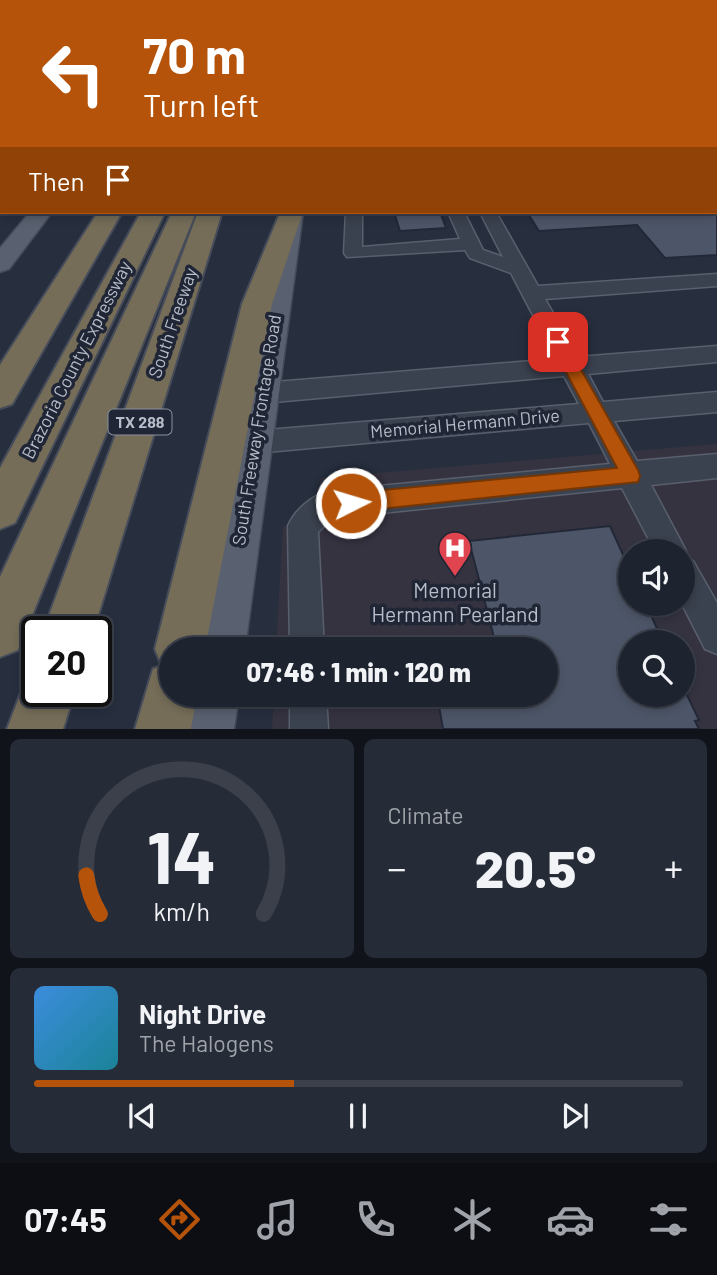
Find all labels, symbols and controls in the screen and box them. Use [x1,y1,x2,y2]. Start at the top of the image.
text: 70 m [143,25,246,84]
icon: left [28,28,119,119]
text: Turn left [143,85,260,123]
icon: arrive [99,161,137,199]
text: Then [28,165,85,196]
street label: Brazoria County Expressway [17,257,136,462]
street label: South Freeway [143,265,201,381]
pin [528,312,588,372]
street label: South Freeway Frontage Road [227,313,285,547]
icon: arrive [539,323,577,361]
street label: Memorial Hermann Drive [369,404,561,442]
road number: TX 288 [108,410,172,434]
position arrow [314,466,388,540]
hospital icon: Memorial Hermann Pearland [436,529,474,578]
map controls [618,539,695,707]
button: sound [618,539,695,616]
place label: Memorial Hermann Pearland [371,577,539,626]
speed limit sign: 20 [21,616,112,707]
button: search [618,630,695,707]
text: 07:46 · 1 min · 120 m [246,656,471,687]
text: Climate [388,801,464,829]
text: 14 [147,812,217,900]
text: 20.5° [475,836,596,898]
text: − [388,844,407,890]
text: + [664,844,683,890]
text: km/h [153,896,210,926]
text: Night Drive [139,998,266,1029]
text: The Halogens [139,1029,274,1057]
icon: previous [123,1097,161,1135]
icon: pause [339,1097,377,1135]
icon: next [556,1097,594,1135]
icon: directions [155,1195,204,1244]
icon: music [253,1195,302,1244]
icon: phone [351,1195,400,1244]
icon: climate [448,1195,497,1244]
icon: car [546,1195,595,1244]
icon: filters [644,1195,693,1244]
text: 07:45 [24,1200,107,1238]

